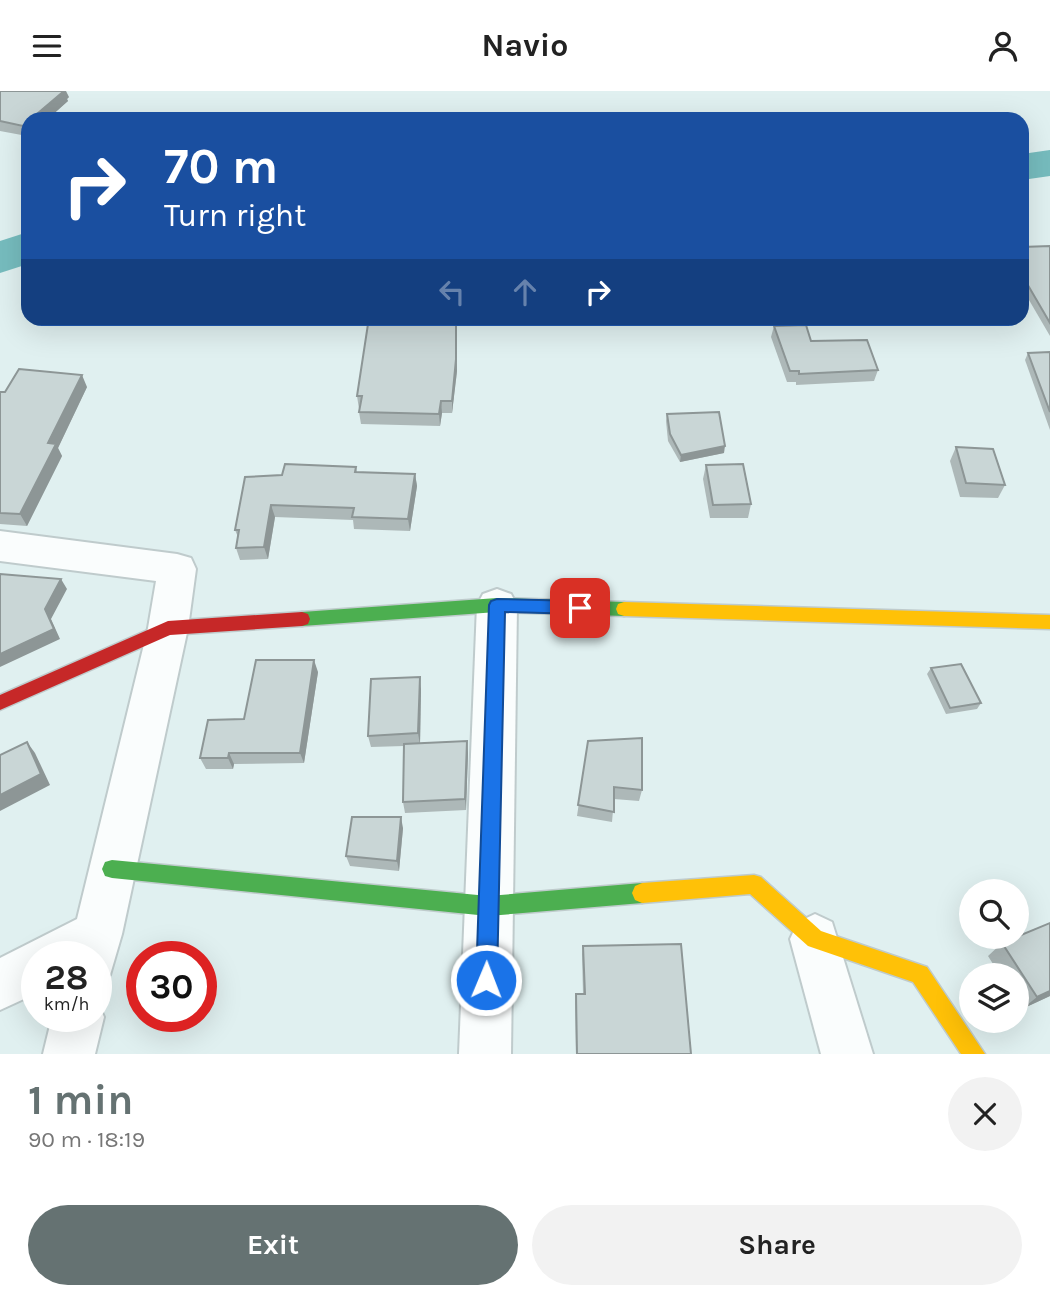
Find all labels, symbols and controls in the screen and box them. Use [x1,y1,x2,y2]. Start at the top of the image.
icon: menu [28,27,66,65]
text: Navio [482,27,568,64]
icon: person [984,27,1022,65]
text: 70 m [164,138,278,195]
icon: right [49,140,140,231]
text: Turn right [164,197,306,234]
icon: left [433,273,471,311]
icon: ahead [506,273,544,311]
icon: right [579,273,617,311]
pin [550,578,610,638]
icon: arrive [561,589,599,627]
map controls [959,879,1029,1033]
button: search [959,879,1029,949]
speed limit sign: 30 [126,941,217,1032]
position arrow [449,943,523,1017]
text: 28 [45,957,88,998]
button: layers [959,963,1029,1033]
text: km/h [44,993,89,1015]
text: 1 min [28,1075,133,1125]
button: close [948,1077,1022,1151]
text: 90 m · 18:19 [28,1126,145,1153]
button: Exit [28,1205,518,1285]
button: Share [532,1205,1022,1285]

